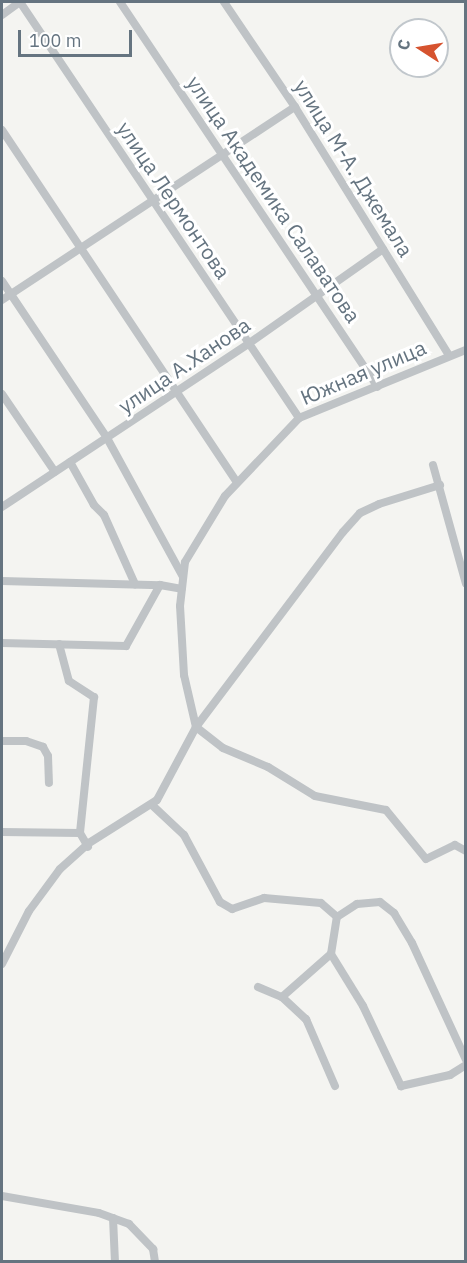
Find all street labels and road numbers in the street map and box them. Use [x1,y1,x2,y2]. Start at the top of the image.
street label: улица Академика Салаватова [182,71,366,327]
street label: улица М-А. Джемала [289,75,419,261]
street label: улица Лермонтова [112,117,236,283]
street label: улица А.Ханова [113,312,255,418]
street label: Южная улица [296,334,430,410]

